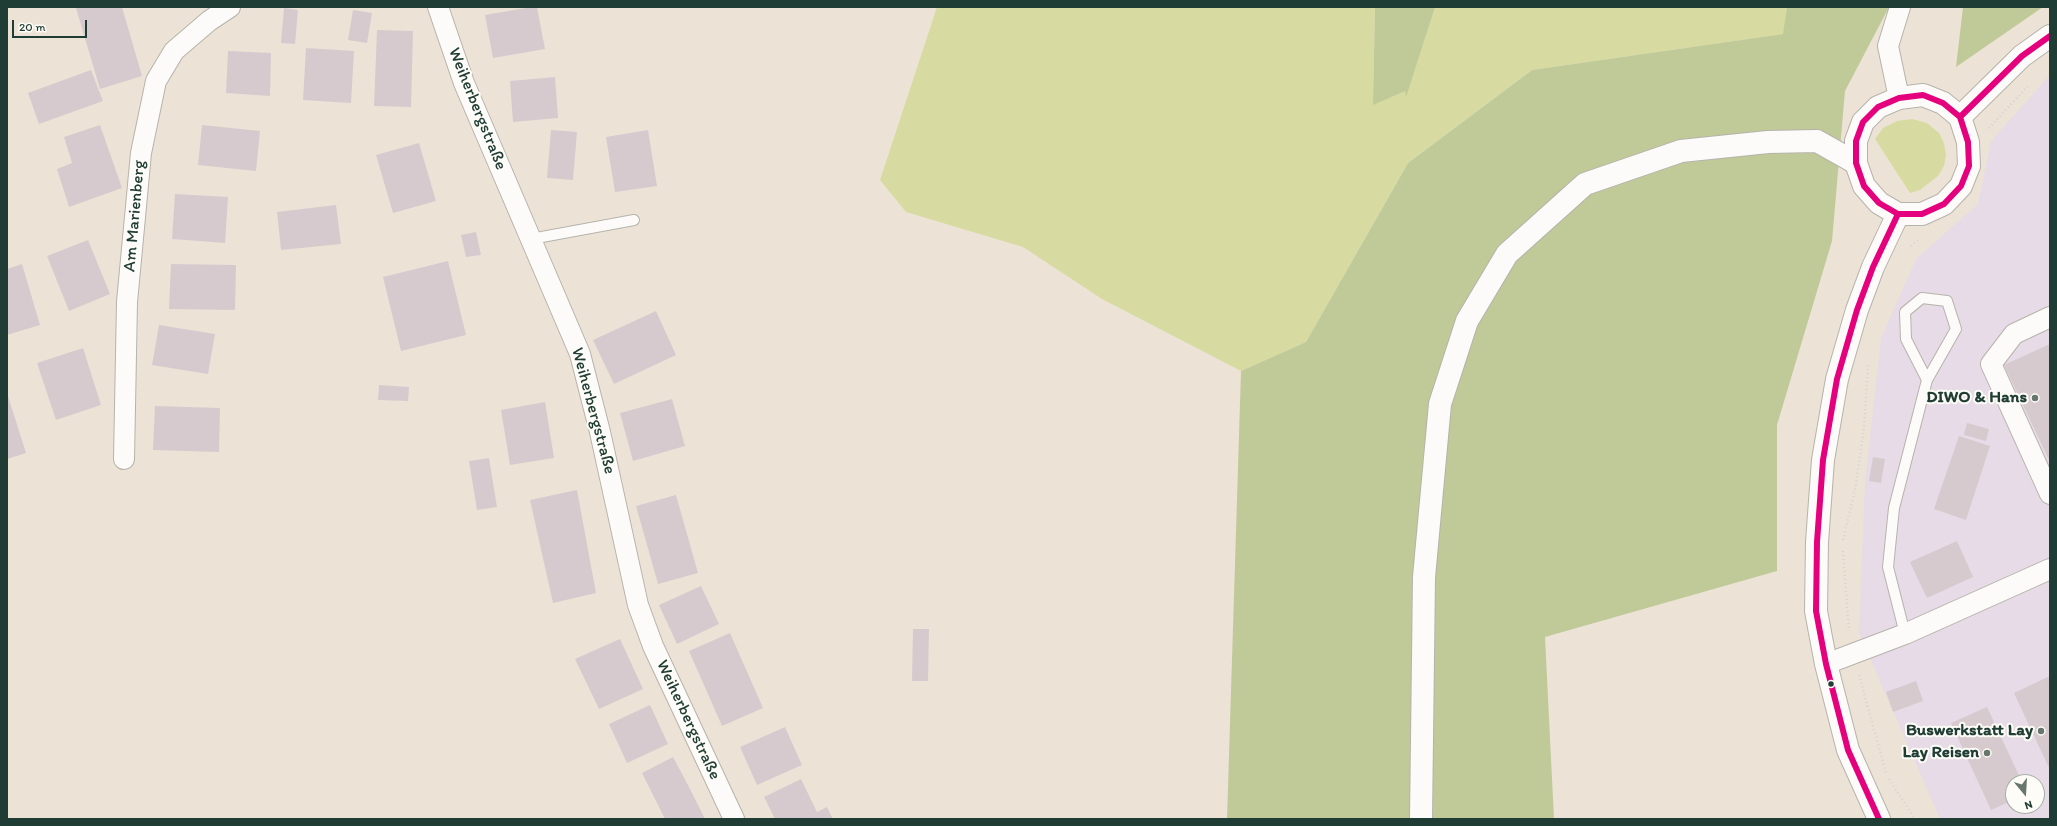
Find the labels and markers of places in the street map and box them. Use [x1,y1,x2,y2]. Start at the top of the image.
place label: DIWO & Hans [1926,388,2027,408]
marker: DIWO & Hans [2030,393,2040,403]
unlabelled marker [1826,679,1836,689]
place label: Buswerkstatt Lay [1906,721,2033,741]
marker: Buswerkstatt Lay [2036,726,2046,736]
place label: Lay Reisen [1902,743,1979,763]
marker: Lay Reisen [1982,748,1992,758]

